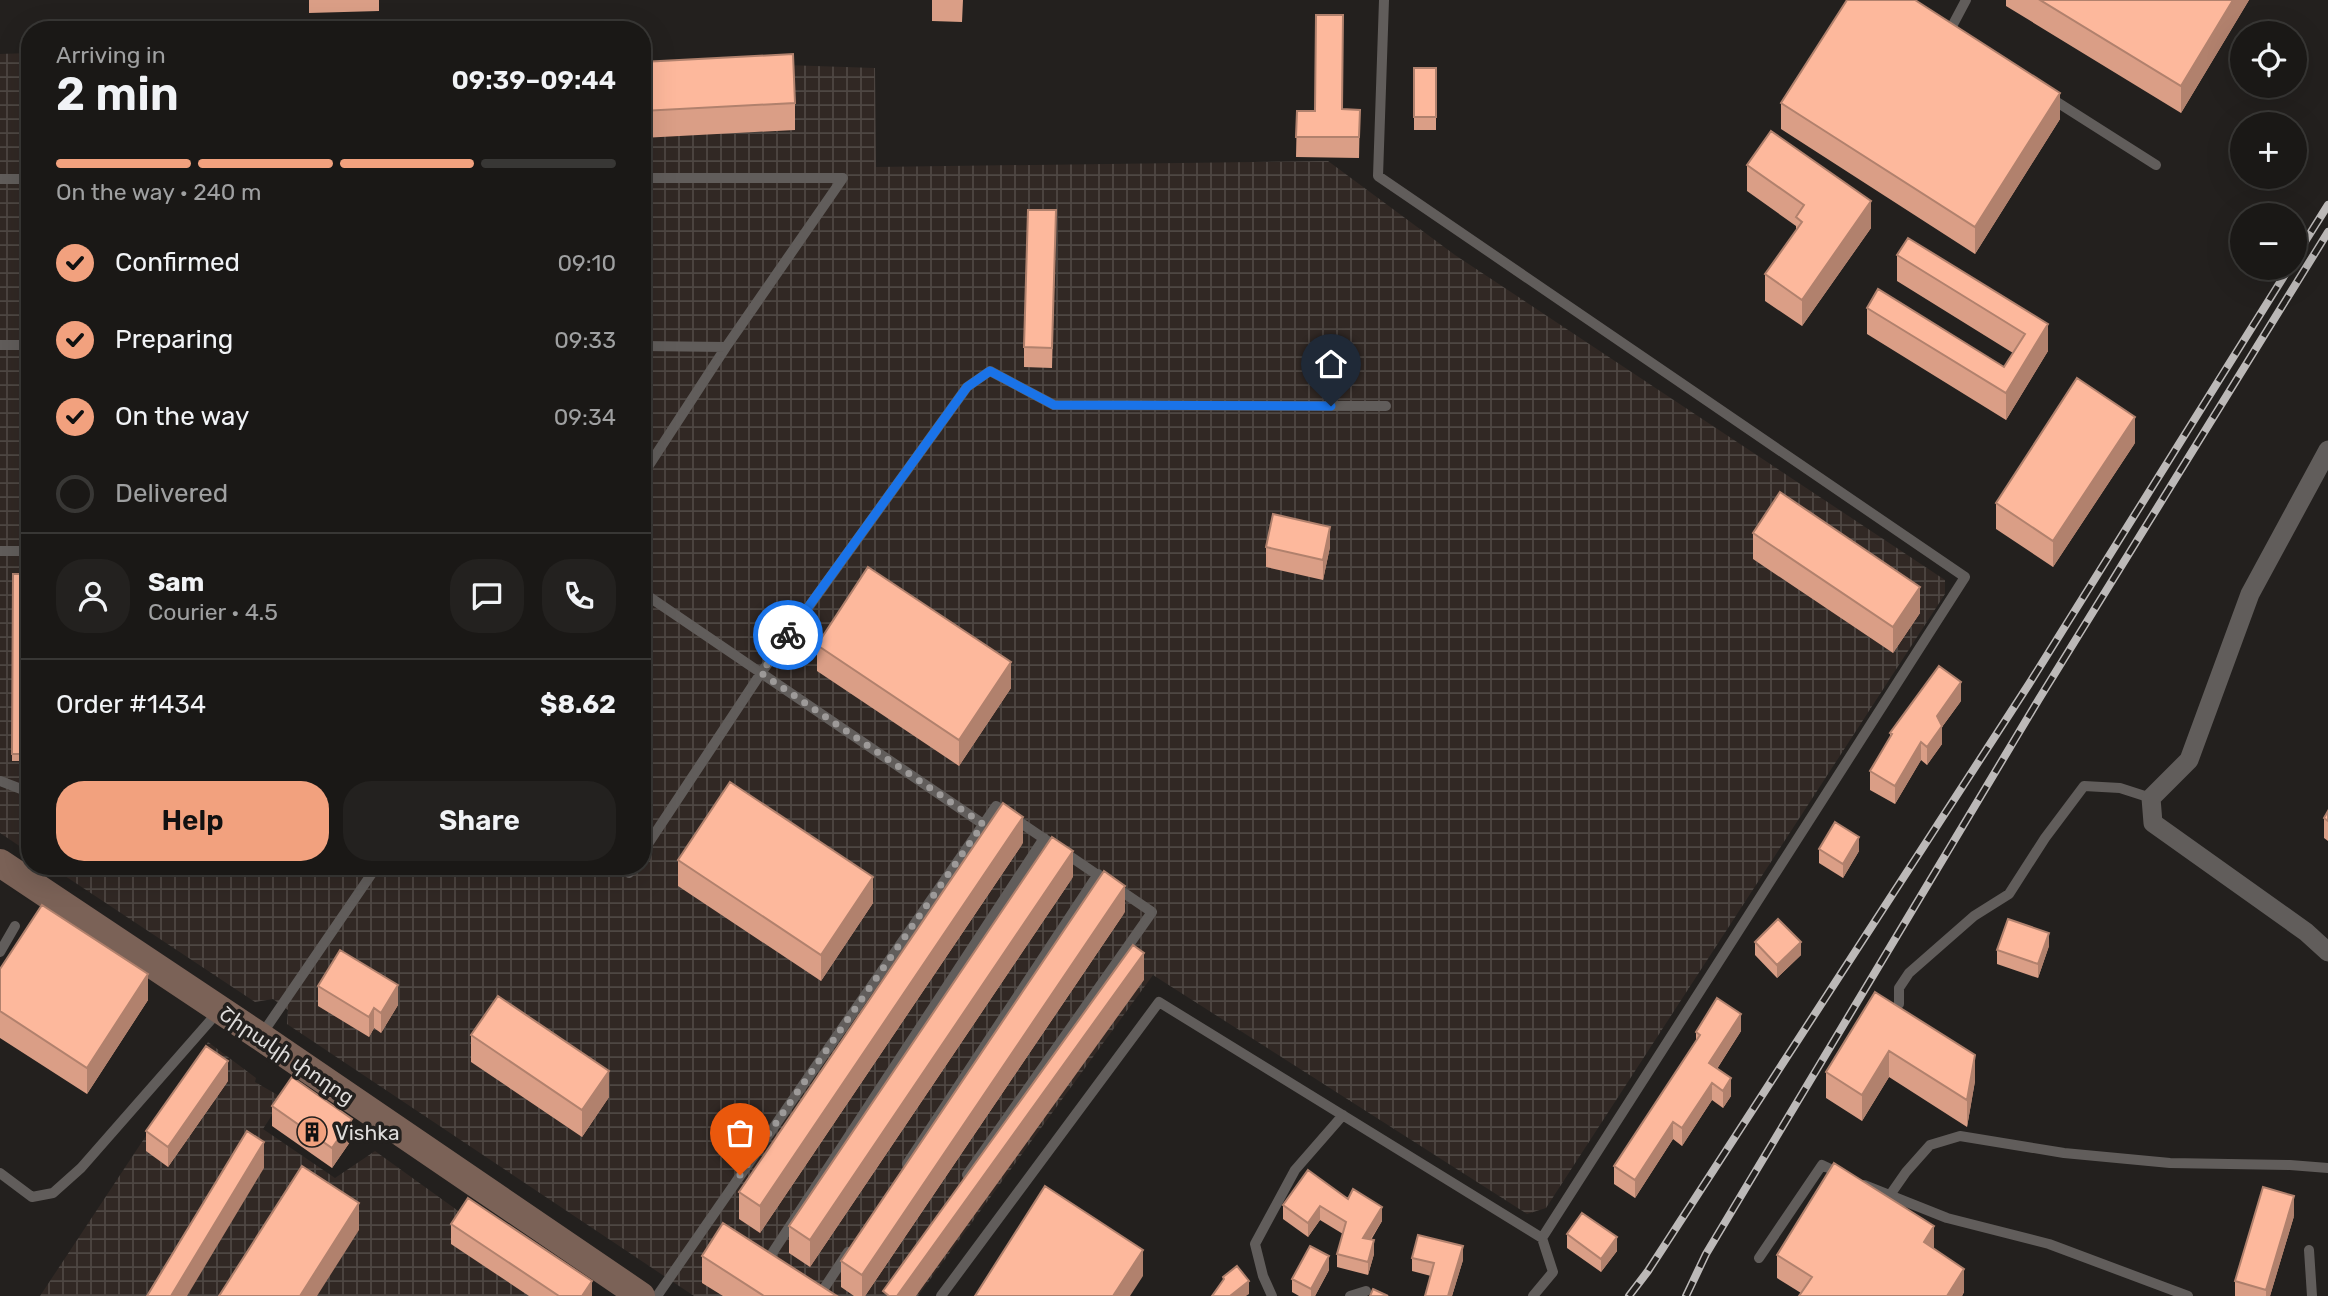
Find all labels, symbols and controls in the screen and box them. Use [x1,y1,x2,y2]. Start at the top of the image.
map controls [2230,21,2307,280]
button: locate [2230,21,2307,98]
text: Arriving in [56,41,166,69]
text: 09:39–09:44 [451,65,616,96]
text: 2 min [56,67,179,122]
button: + [2230,112,2307,189]
text: On the way · 240 m [56,178,261,206]
button: − [2230,203,2307,280]
icon: check [56,244,94,282]
text: Confirmed [115,247,240,278]
text: 09:10 [557,249,616,277]
icon: check [56,321,94,359]
text: Preparing [115,324,233,355]
text: 09:33 [554,326,616,354]
pin [1301,334,1361,406]
icon: home [1312,345,1350,383]
icon: check [56,398,94,436]
text: On the way [115,401,249,432]
text: 09:34 [554,403,616,431]
text: Delivered [115,478,228,509]
button: person [56,559,130,633]
button: chat [450,559,524,633]
button: phone [542,559,616,633]
text: Sam [148,567,204,598]
text: Courier · 4.5 [148,598,278,626]
courier [753,600,823,670]
icon: bike [769,616,807,654]
text: Order #1434 [56,689,206,720]
text: $8.62 [540,689,616,720]
button: Help [56,781,329,861]
button: Share [343,781,616,861]
street label: Շիրակի փողոց [215,1001,359,1109]
pin [710,1103,770,1175]
icon: bag [721,1114,759,1152]
building icon: Vishka [295,1115,329,1149]
place label: Vishka [335,1120,399,1145]

